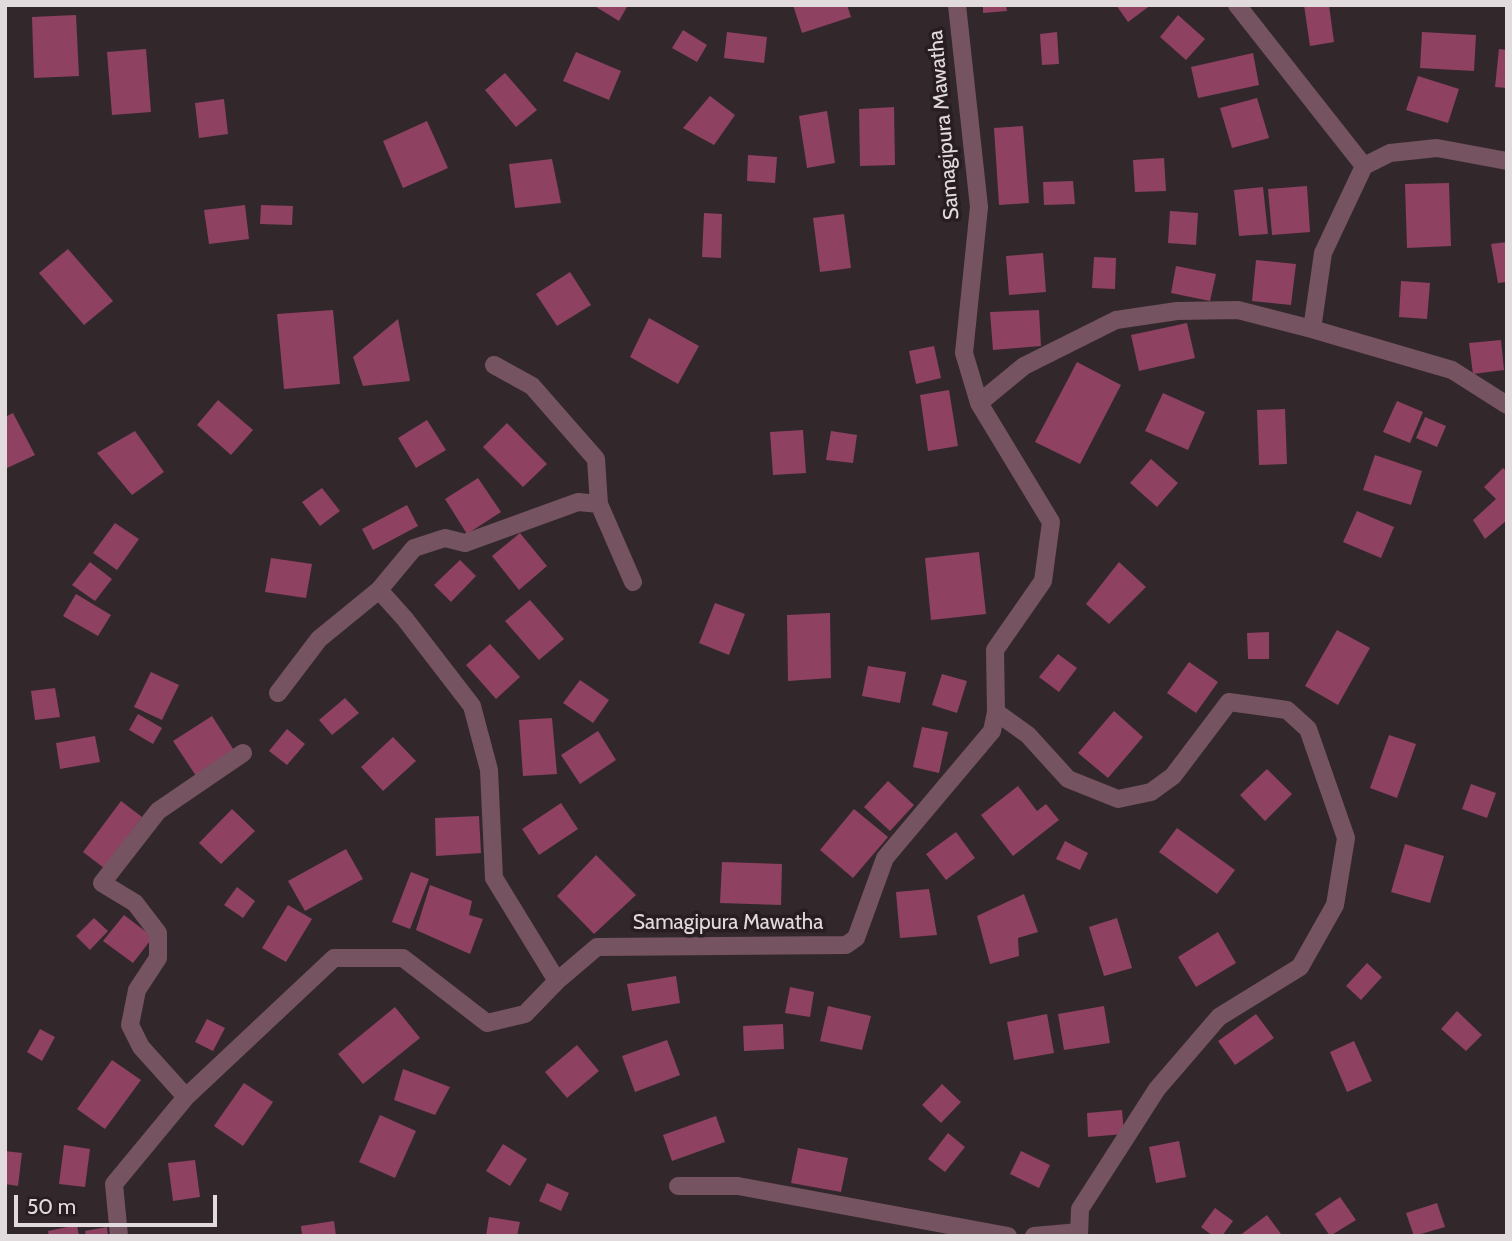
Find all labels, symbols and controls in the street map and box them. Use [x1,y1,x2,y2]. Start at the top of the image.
street label: Samagipura Mawatha [923,29,965,221]
street label: Samagipura Mawatha [633,910,823,936]
scale bar [18,1182,220,1226]
text: 50 m [27,1194,76,1219]

